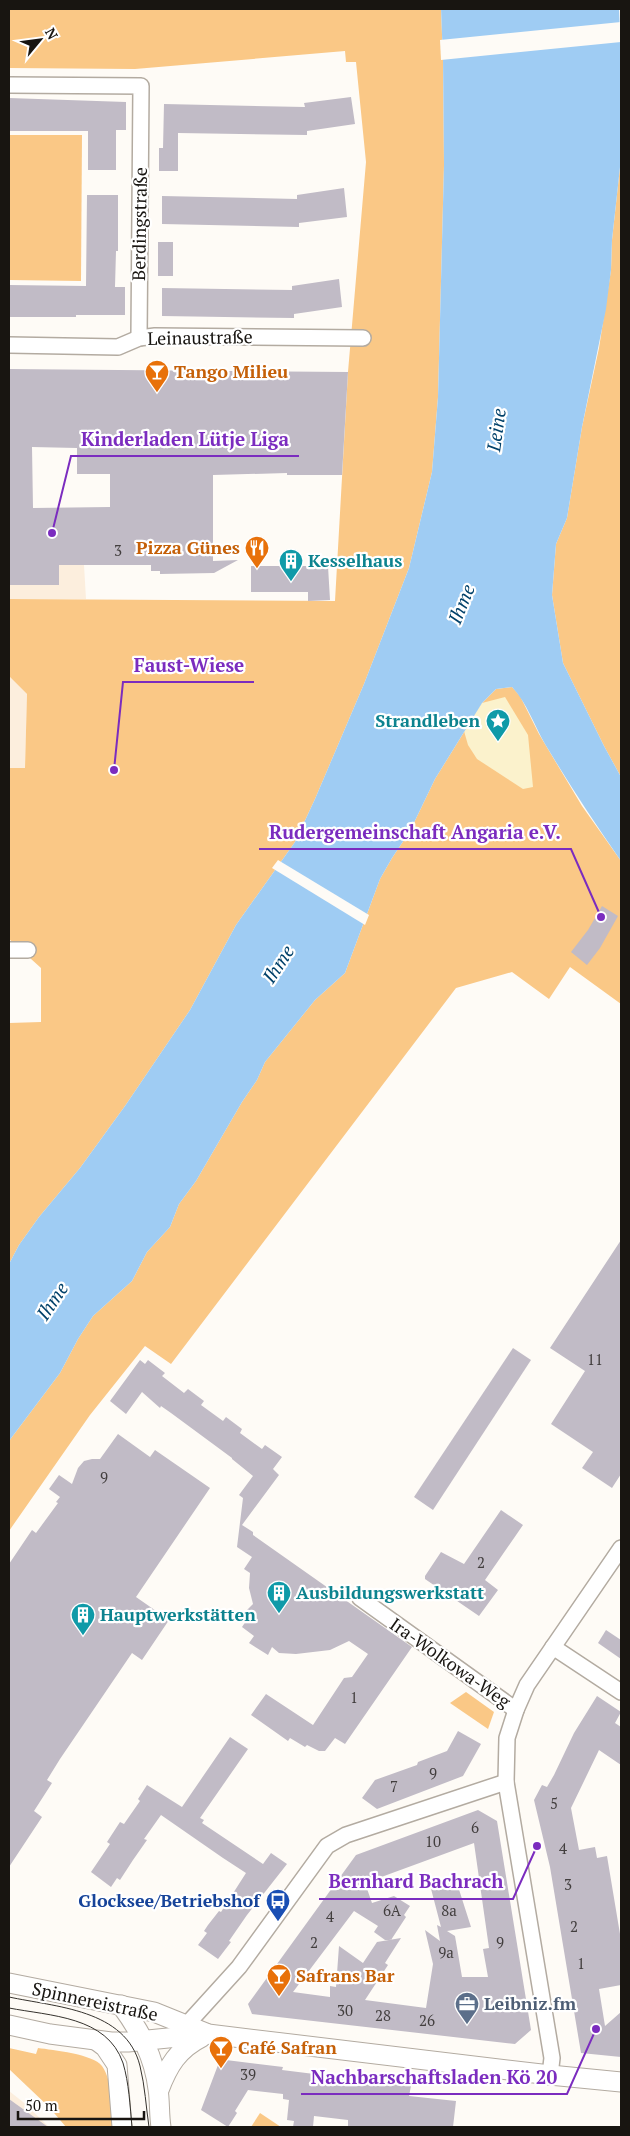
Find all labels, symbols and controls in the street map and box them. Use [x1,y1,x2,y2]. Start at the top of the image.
north arrow [15,15,65,65]
text: N [41,24,63,43]
street label: Berdingstraße [126,167,152,281]
street label: Leinaustraße [147,324,253,350]
bar icon: Tango Milieu [144,359,170,393]
place label: Tango Milieu [174,359,288,383]
water label: Leine [480,406,511,454]
callout: Kinderladen Lütje Liga [71,422,299,456]
text: Kinderladen Lütje Liga [81,426,290,451]
place label: Pizza Günes [136,535,240,559]
restaurant icon: Pizza Günes [244,535,270,569]
house number: 3 [114,540,122,560]
building icon: Kesselhaus [278,548,304,582]
place label: Kesselhaus [308,548,402,572]
water label: Ihme [441,580,480,628]
callout: Faust-Wiese [123,648,254,682]
text: Faust-Wiese [134,652,244,677]
place label: Strandleben [375,708,480,732]
place icon: Strandleben [485,708,511,742]
callout: Rudergemeinschaft Angaria e.V. [259,815,571,849]
text: Rudergemeinschaft Angaria e.V. [269,819,561,844]
water label: Ihme [255,940,299,988]
water label: Ihme [29,1277,74,1325]
house number: 11 [587,1349,603,1369]
house number: 9 [100,1467,108,1487]
house number: 2 [477,1552,485,1572]
building icon: Ausbildungswerkstatt [266,1580,292,1614]
place label: Ausbildungswerkstatt [296,1580,484,1604]
building icon: Hauptwerkstätten [70,1602,96,1636]
place label: Hauptwerkstätten [100,1602,256,1626]
street label: Ira-Wolkowa-Weg [385,1612,516,1713]
house number: 1 [350,1687,358,1707]
house number: 9 [429,1763,437,1783]
house number: 7 [390,1776,398,1796]
house number: 5 [550,1793,558,1813]
house number: 6 [471,1817,479,1837]
house number: 10 [425,1831,441,1851]
house number: 4 [559,1838,567,1858]
callout: Bernhard Bachrach [319,1865,513,1899]
text: Bernhard Bachrach [329,1868,503,1893]
house number: 3 [564,1874,572,1894]
place label: Glocksee/Betriebshof [78,1888,261,1912]
bus stop icon: Glocksee/Betriebshof [265,1888,291,1922]
house number: 6A [383,1900,402,1920]
house number: 8a [441,1900,457,1920]
house number: 4 [326,1906,334,1926]
house number: 2 [570,1916,578,1936]
house number: 2 [310,1932,318,1952]
house number: 9 [496,1932,504,1952]
house number: 9a [438,1942,454,1962]
house number: 1 [577,1953,585,1973]
bar icon: Safrans Bar [266,1963,292,1997]
place label: Safrans Bar [296,1963,395,1987]
street label: Spinnereistraße [30,1976,160,2026]
office icon: Leibniz.fm [454,1991,480,2025]
place label: Leibniz.fm [484,1991,577,2015]
house number: 30 [337,2000,353,2020]
house number: 28 [375,2005,391,2025]
house number: 26 [419,2010,435,2030]
bar icon: Café Safran [208,2035,234,2069]
place label: Café Safran [238,2035,337,2059]
callout: Nachbarschaftsladen Kö 20 [301,2060,567,2094]
house number: 39 [240,2064,256,2084]
text: Nachbarschaftsladen Kö 20 [311,2064,557,2089]
scale bar [18,2088,144,2120]
text: 50 m [25,2095,58,2115]

